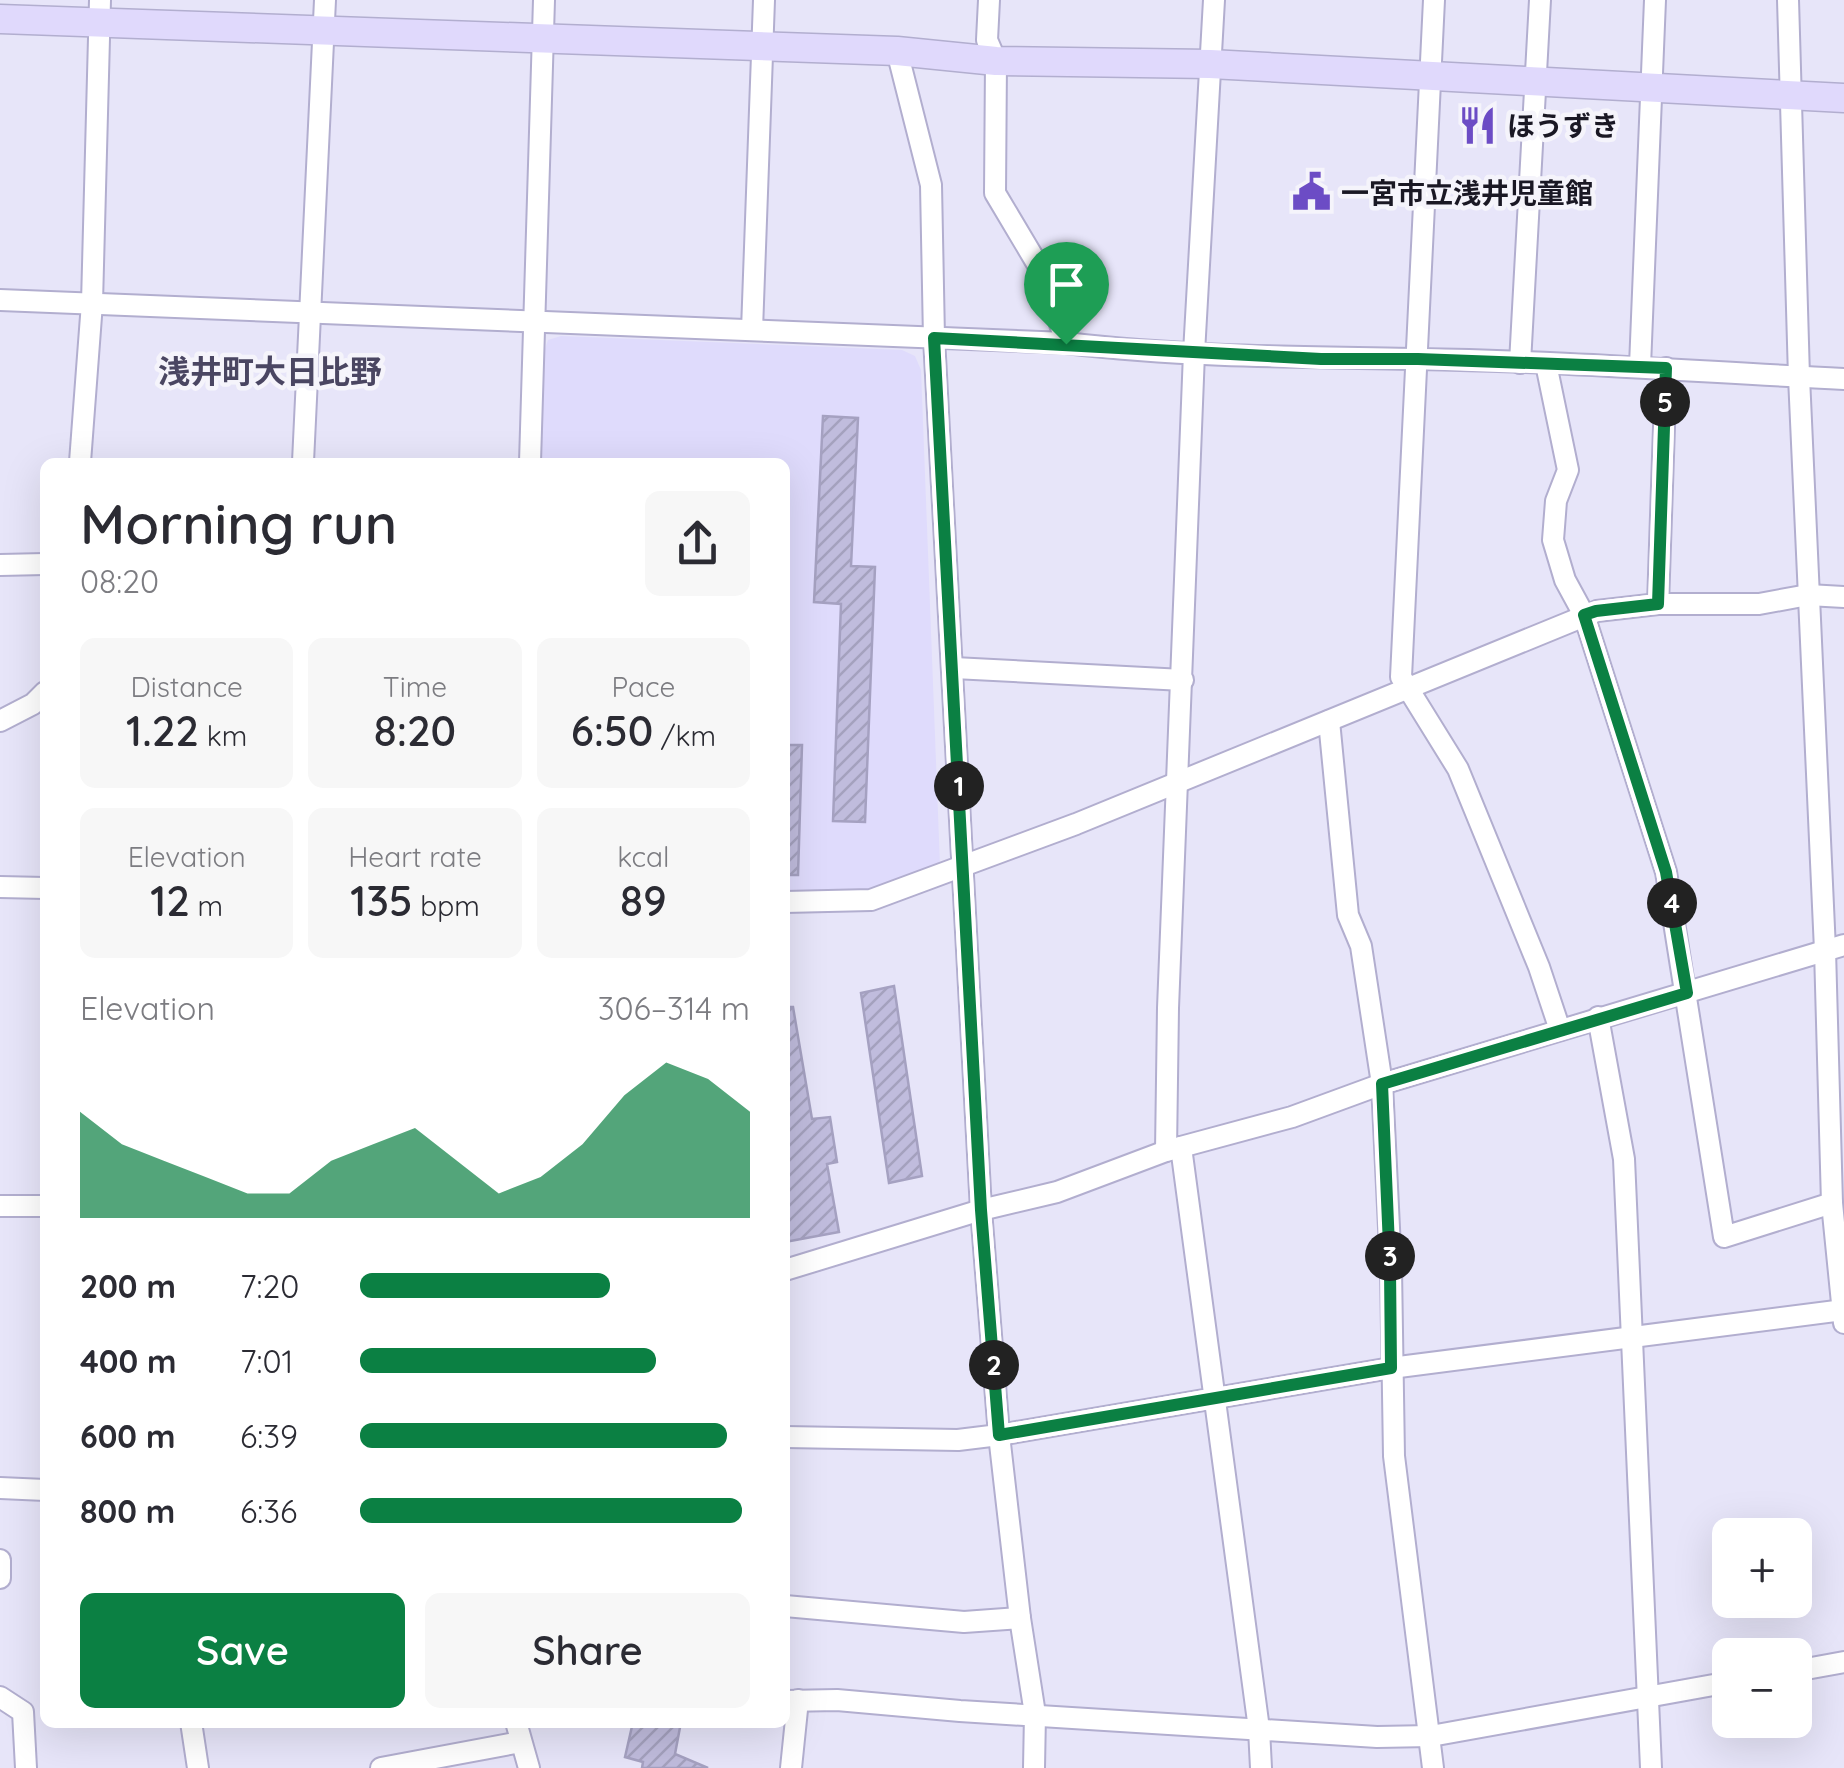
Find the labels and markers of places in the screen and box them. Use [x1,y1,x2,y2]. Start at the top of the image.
restaurant icon: ほうずき [1456,104,1498,146]
place label: ほうずき [1507,108,1619,143]
public building icon: 一宮市立浅井児童館 [1290,171,1332,213]
place label: 一宮市立浅井児童館 [1341,175,1593,210]
pin [1024,242,1109,345]
pin: 5 [1640,377,1690,427]
pin: 1 [934,761,984,811]
pin: 4 [1647,878,1697,928]
pin: 3 [1365,1231,1415,1281]
pin: 2 [969,1340,1019,1390]

